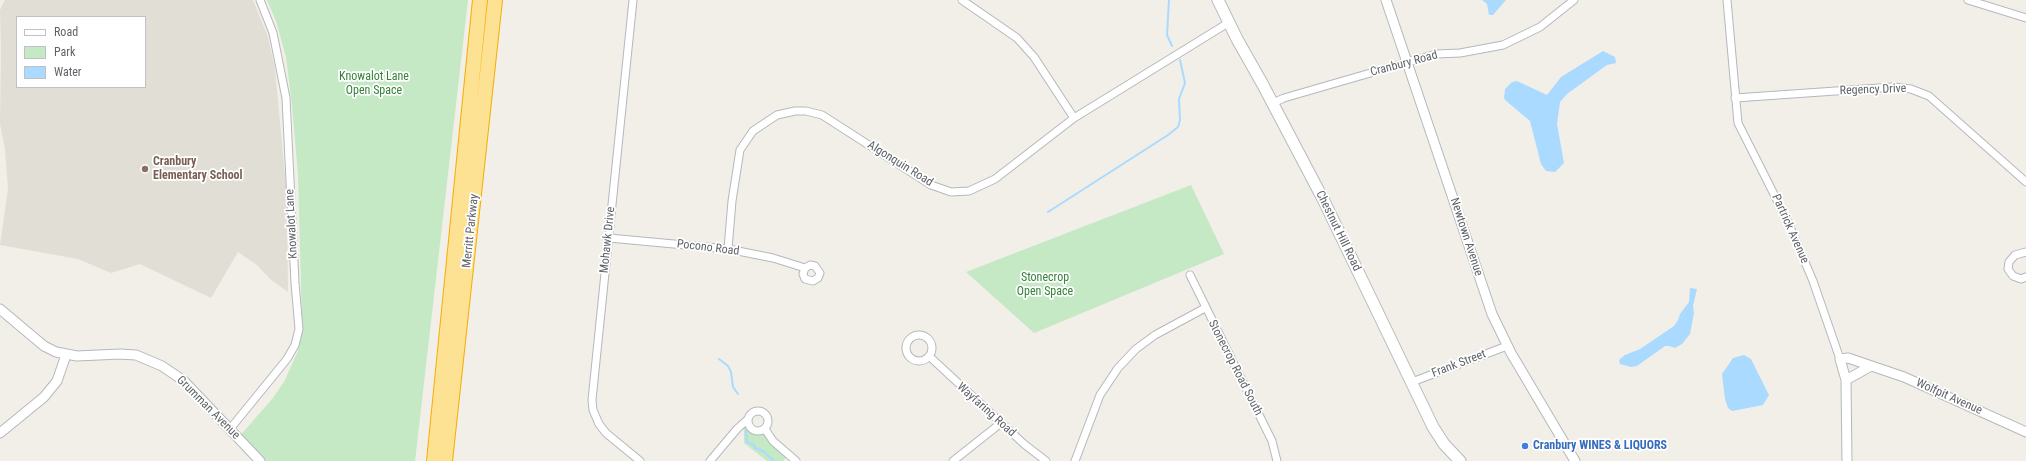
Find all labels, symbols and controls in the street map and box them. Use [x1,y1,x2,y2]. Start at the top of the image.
legend [16,16,146,88]
text: Road [54,25,78,39]
text: Park [54,45,75,59]
street label: Cranbury Road [1369,48,1439,80]
text: Water [54,65,82,79]
park label: Knowalot Lane Open Space [339,70,409,98]
street label: Regency Drive [1839,82,1907,98]
street label: Algonquin Road [865,138,935,190]
place label: Cranbury Elementary School [153,155,243,183]
marker: Cranbury Elementary School [140,164,150,174]
street label: Chestnut Hill Road [1312,188,1364,274]
street label: Knowalot Lane [283,189,301,259]
street label: Partrick Avenue [1768,192,1812,266]
street label: Merritt Parkway [460,193,482,269]
street label: Newtown Avenue [1447,196,1485,278]
street label: Mohawk Drive [597,206,619,274]
street label: Pocono Road [676,237,740,259]
park label: Stonecrop Open Space [1017,271,1073,299]
street label: Stonecrop Road South [1205,318,1265,418]
street label: Frank Street [1430,347,1488,381]
street label: Grumman Avenue [173,373,243,443]
street label: Wolfpit Avenue [1914,376,1984,418]
street label: Wayfaring Road [954,380,1018,440]
place label: Cranbury WINES & LIQUORS [1533,439,1667,453]
marker: Cranbury WINES & LIQUORS [1520,441,1530,451]

